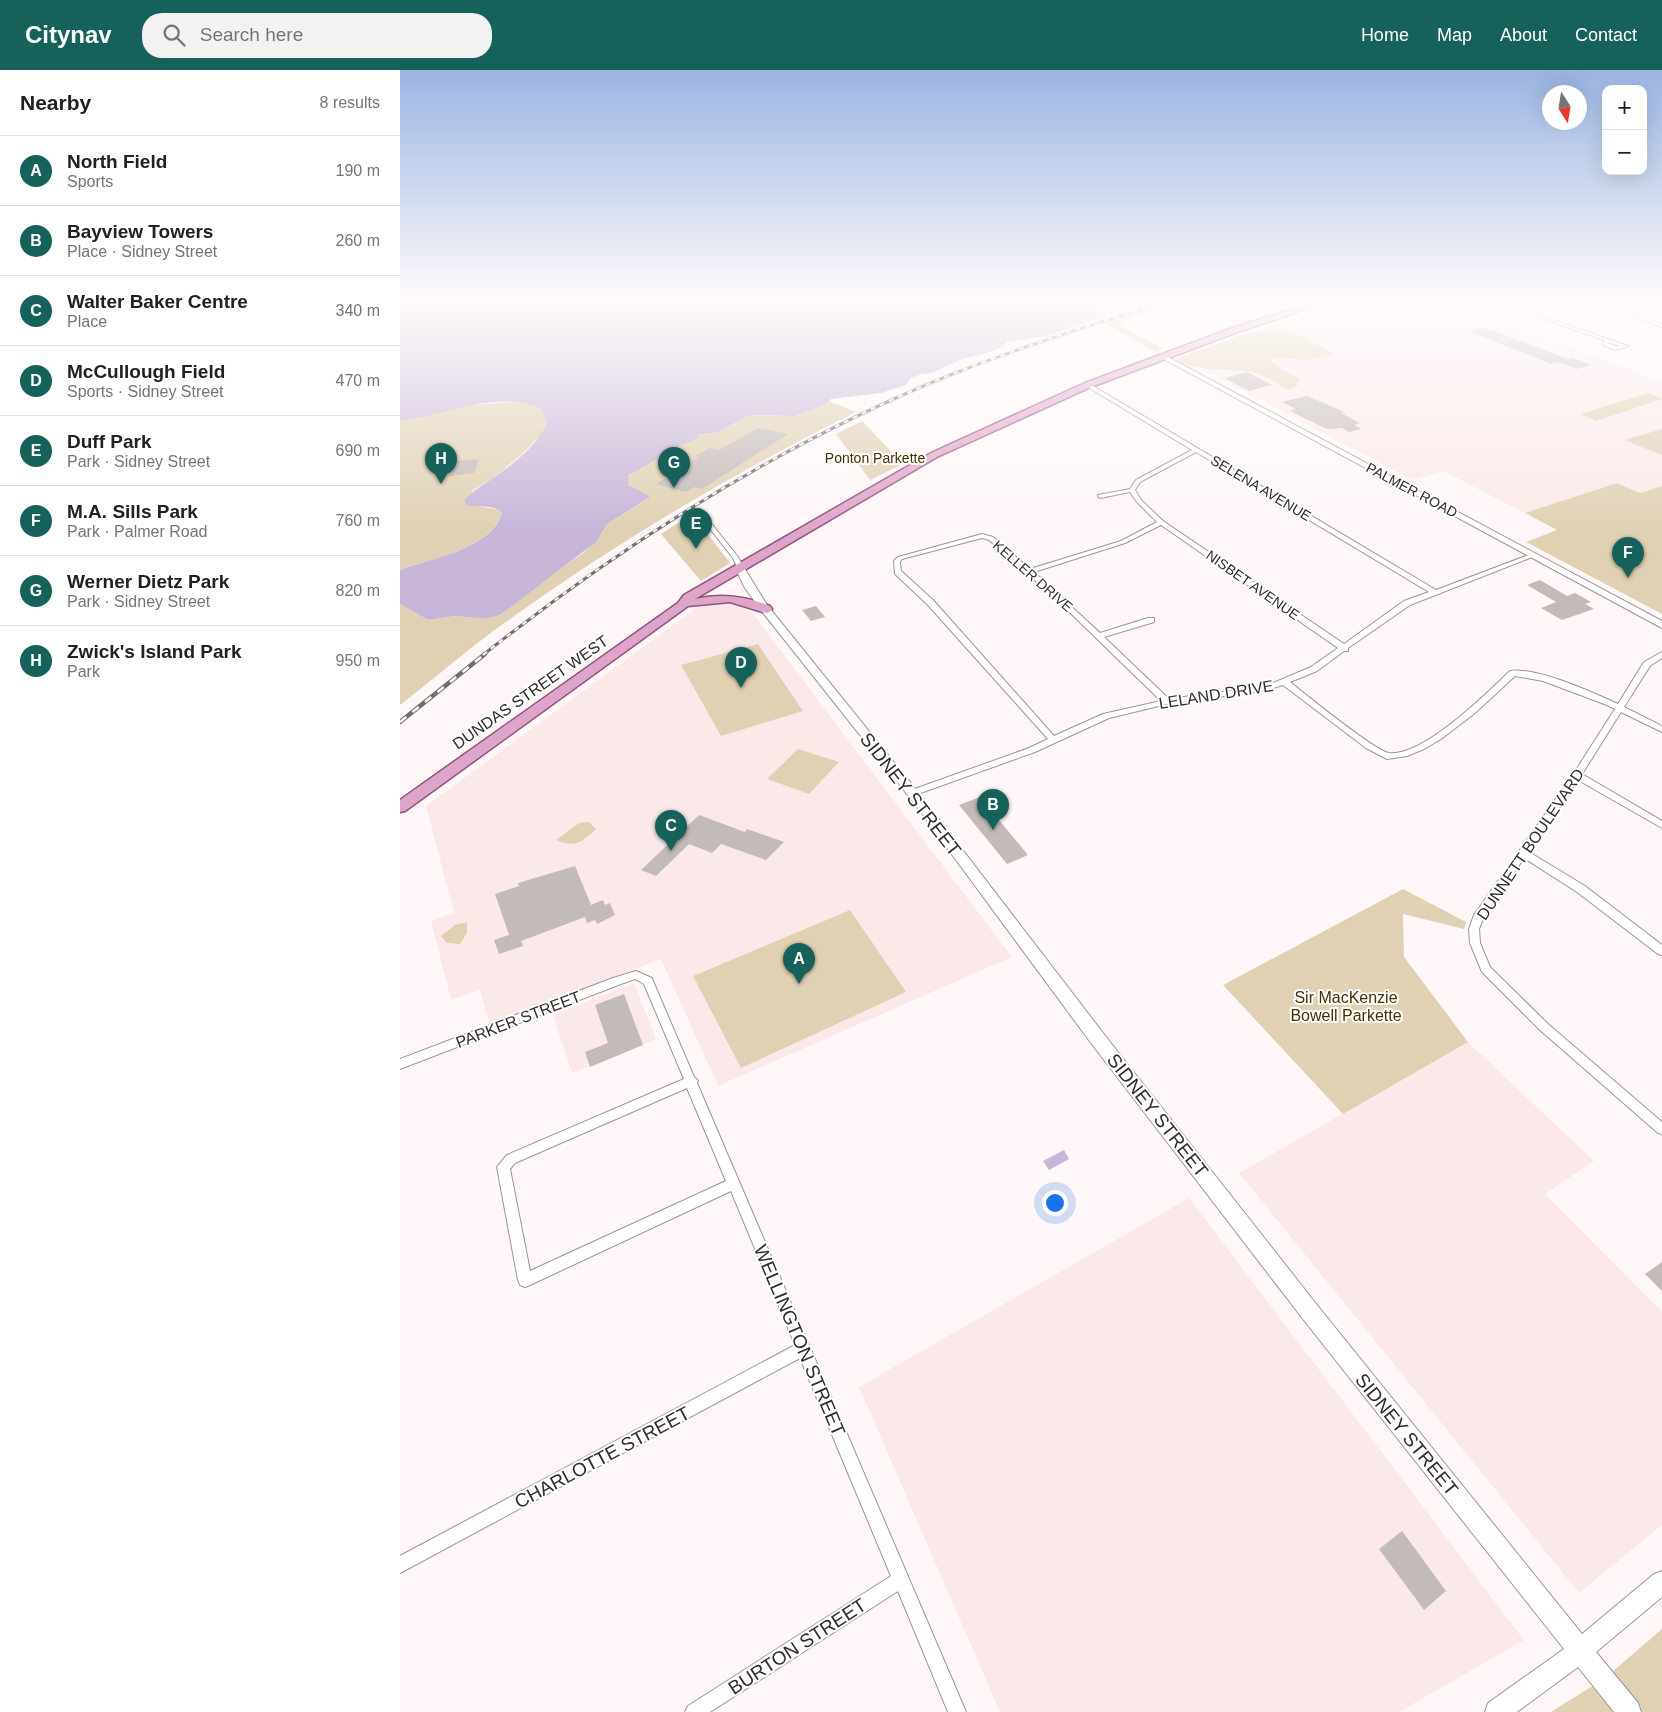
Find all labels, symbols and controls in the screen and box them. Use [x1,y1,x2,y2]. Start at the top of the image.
search box [142,13,492,58]
text: Citynav [25,21,112,48]
icon: search [160,21,188,49]
text: Search here [200,24,303,45]
text: Home [1361,25,1409,45]
text: Map [1437,25,1472,45]
text: About [1500,25,1547,45]
text: Contact [1575,25,1637,45]
north arrow [1542,85,1587,130]
map controls [1602,85,1647,175]
button: + [1602,85,1647,130]
text: Nearby [20,91,91,114]
text: 8 results [320,94,380,111]
button: − [1602,130,1647,175]
text: North Field [67,151,167,172]
text: A [30,162,42,179]
text: 190 m [336,162,380,179]
text: Sports [67,173,113,190]
text: Bayview Towers [67,221,213,242]
text: B [30,232,42,249]
text: 260 m [336,232,380,249]
text: Place · Sidney Street [67,243,217,260]
text: Walter Baker Centre [67,291,248,312]
text: C [30,302,42,319]
text: 340 m [336,302,380,319]
text: Place [67,313,107,330]
text: McCullough Field [67,361,225,382]
text: D [30,372,42,389]
text: 470 m [336,372,380,389]
text: Sports · Sidney Street [67,383,224,400]
text: Duff Park [67,431,151,452]
text: E [31,442,41,459]
text: 690 m [336,442,380,459]
pin: H [425,443,457,484]
pin: G [658,447,690,488]
park label: Ponton Parkette [825,450,925,466]
street label: SELENA AVENUE [1208,452,1314,524]
text: Park · Sidney Street [67,453,210,470]
street label: PALMER ROAD [1364,459,1460,521]
text: M.A. Sills Park [67,501,198,522]
pin: E [680,508,712,549]
text: F [31,512,41,529]
text: 760 m [336,512,380,529]
text: Park · Palmer Road [67,523,208,540]
street label: KELLER DRIVE [990,537,1076,615]
pin: F [1612,537,1644,578]
street label: NISBET AVENUE [1203,547,1303,623]
text: Werner Dietz Park [67,571,229,592]
text: G [30,582,42,599]
text: 820 m [336,582,380,599]
text: Park · Sidney Street [67,593,210,610]
street label: DUNDAS STREET WEST [449,632,611,753]
text: Zwick's Island Park [67,641,242,662]
pin: D [725,647,757,688]
text: H [30,652,42,669]
text: 950 m [336,652,380,669]
text: Park [67,663,100,680]
street label: LELAND DRIVE [1158,677,1274,712]
street label: SIDNEY STREET [856,728,965,860]
street label: DUNNETT BOULEVARD [1474,766,1587,923]
pin: B [977,789,1009,830]
pin: C [655,810,687,851]
pin: A [783,943,815,984]
street label: PARKER STREET [453,988,583,1051]
park label: Sir MacKenzie Bowell Parkette [1290,989,1402,1024]
street label: SIDNEY STREET [1103,1049,1212,1181]
your location [1042,1190,1068,1216]
street label: WELLINGTON STREET [750,1242,850,1439]
street label: SIDNEY STREET [1351,1369,1462,1500]
street label: CHARLOTTE STREET [511,1402,694,1513]
street label: BURTON STREET [725,1594,870,1699]

